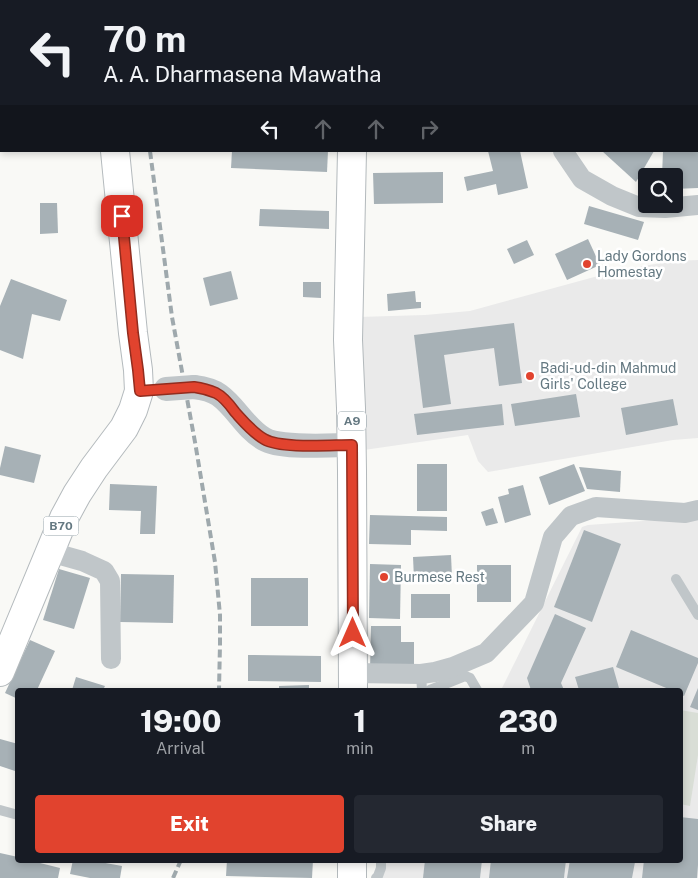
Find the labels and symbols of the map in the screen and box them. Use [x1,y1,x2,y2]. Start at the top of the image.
pin [101,195,143,237]
place label: Lady Gordons Homestay [597,248,687,280]
marker: Lady Gordons Homestay [581,258,593,270]
place label: Badi-ud-din Mahmud Girls' College [540,360,676,392]
marker: Badi-ud-din Mahmud Girls' College [524,370,536,382]
road number: A9 [338,412,366,431]
road number: B70 [44,516,78,536]
place label: Burmese Rest [394,569,485,585]
marker: Burmese Rest [378,571,390,583]
position arrow [326,606,378,658]

